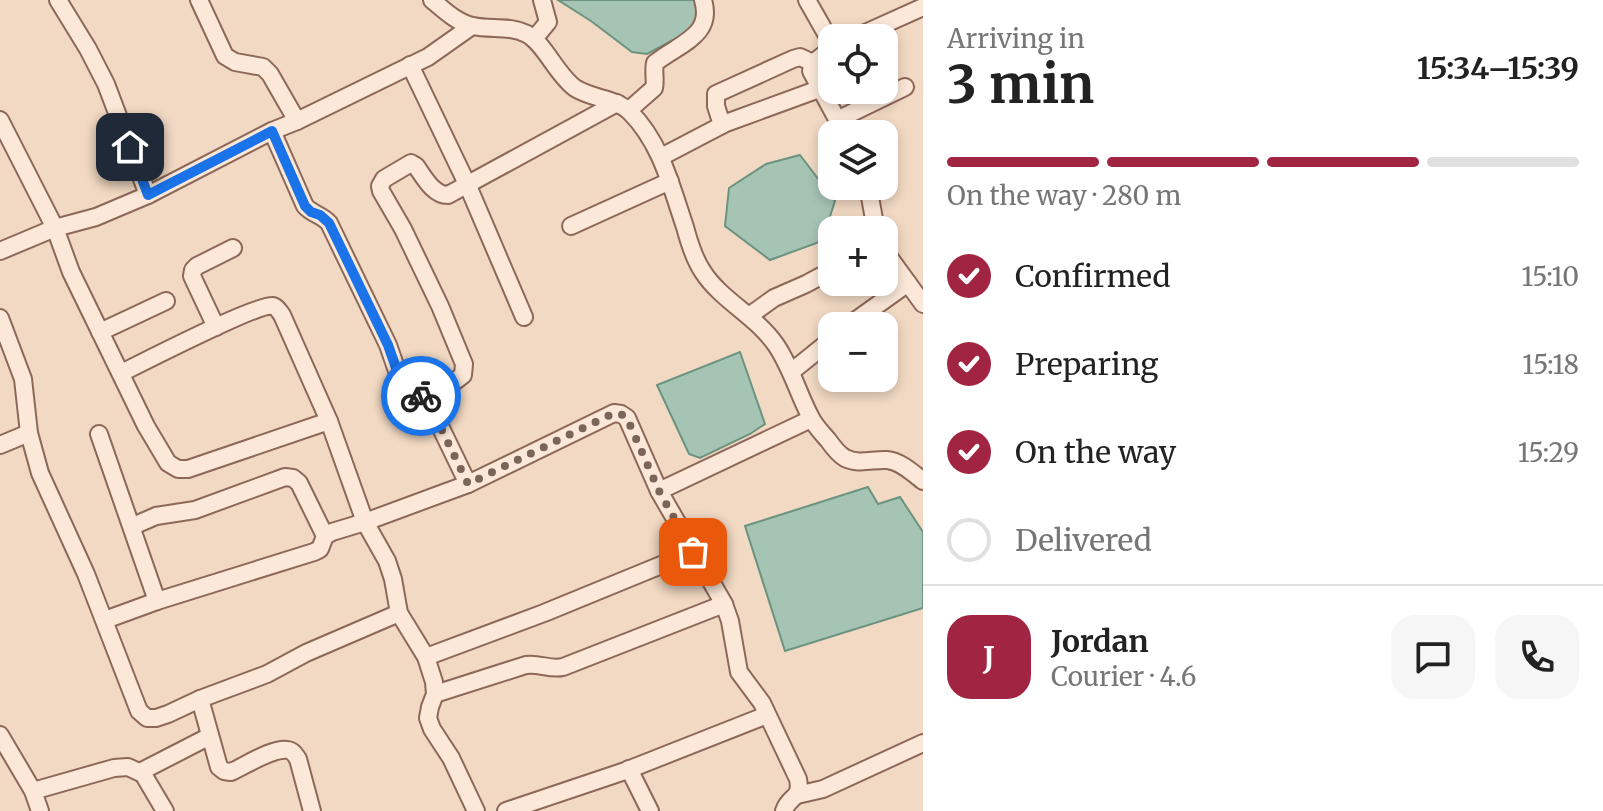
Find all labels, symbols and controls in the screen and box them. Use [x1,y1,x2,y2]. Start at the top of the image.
text: Arriving in [947,22,1085,55]
map controls [818,24,898,392]
button: locate [818,24,898,104]
text: 15:34–15:39 [1417,49,1579,87]
text: 3 min [947,52,1094,117]
pin [96,113,164,181]
button: layers [818,120,898,200]
icon: home [108,125,152,169]
text: On the way · 280 m [947,179,1181,212]
button: + [818,216,898,296]
icon: check [947,254,991,298]
text: Confirmed [1015,257,1170,295]
text: 15:10 [1521,260,1579,293]
button: − [818,312,898,392]
icon: check [947,342,991,386]
text: Preparing [1015,345,1158,383]
text: 15:18 [1522,348,1579,381]
courier [381,356,461,436]
icon: bike [399,374,443,418]
icon: check [947,430,991,474]
text: On the way [1015,433,1176,471]
text: 15:29 [1518,436,1579,469]
pin [659,518,727,586]
text: Delivered [1015,521,1152,559]
icon: bag [671,530,715,574]
button: chat [1391,615,1475,699]
button: phone [1495,615,1579,699]
text: Jordan [1051,622,1149,660]
text: J [983,638,995,676]
text: Courier · 4.6 [1051,660,1197,693]

